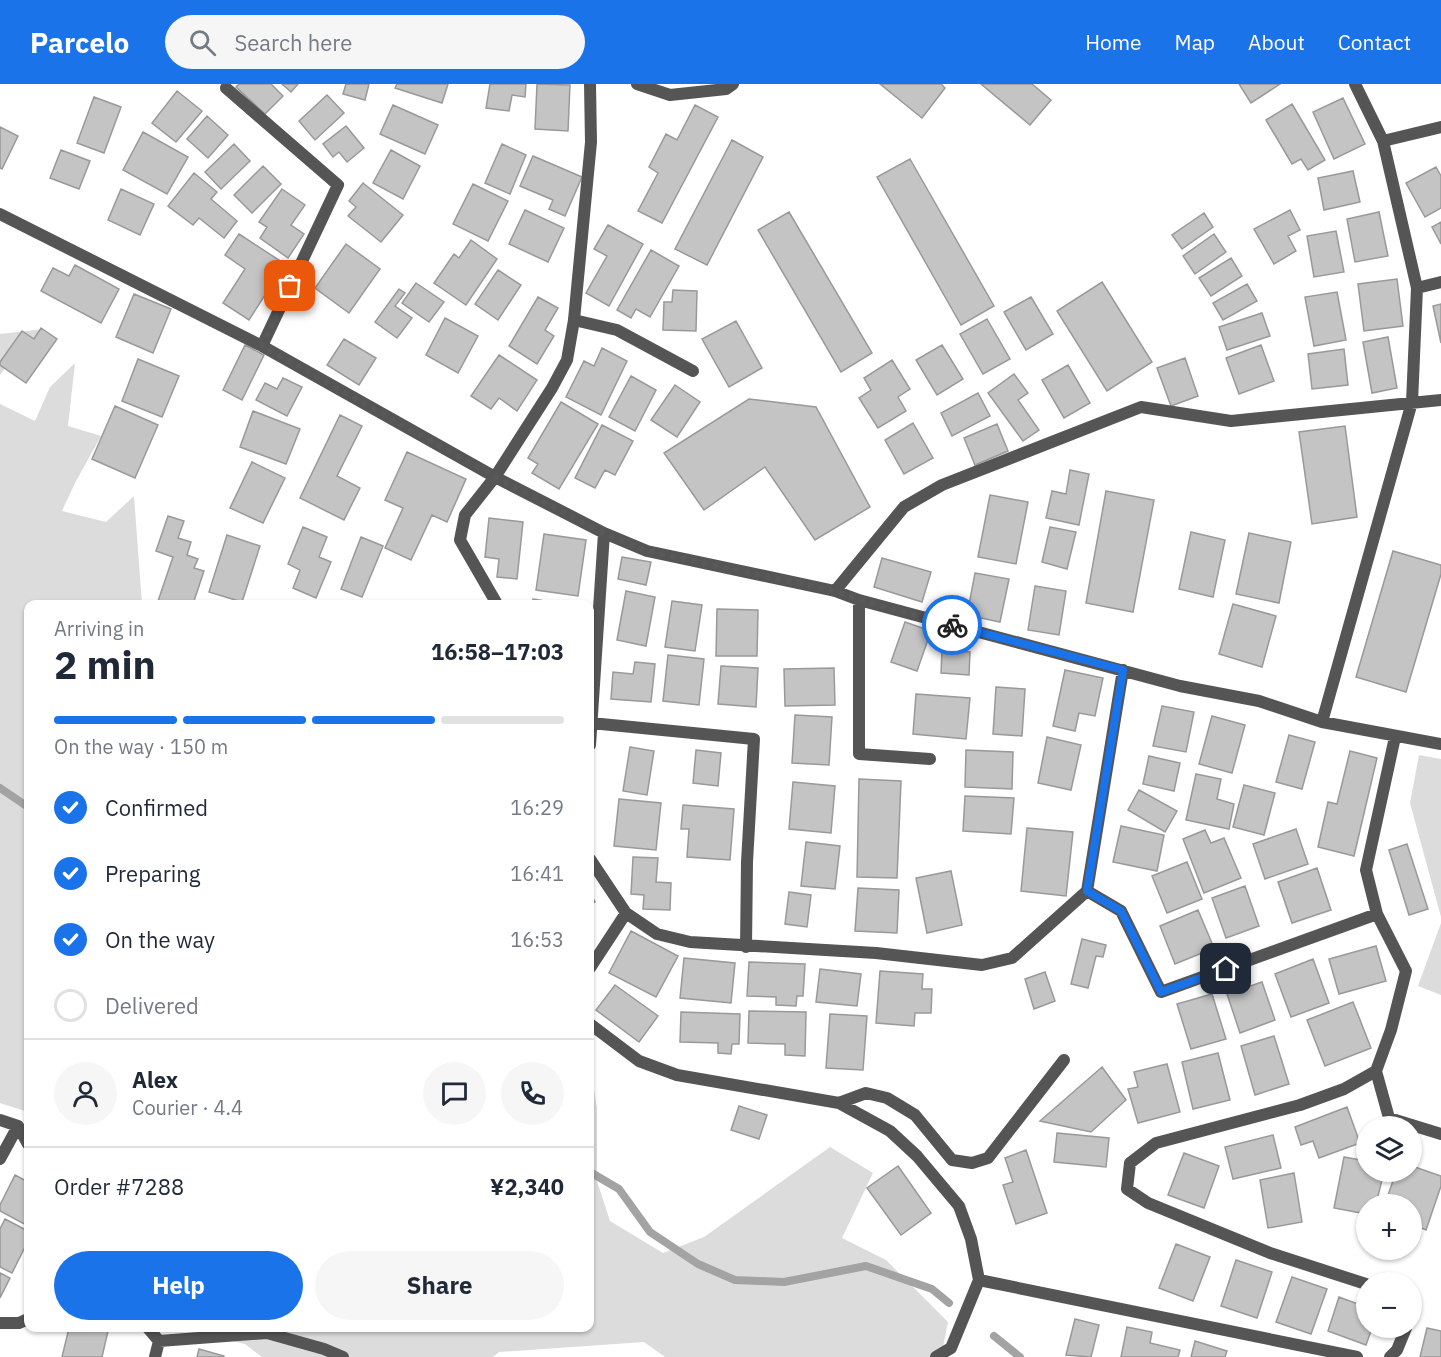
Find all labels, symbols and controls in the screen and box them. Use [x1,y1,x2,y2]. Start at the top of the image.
search box [165,15,585,69]
text: Parcelo [30,24,129,61]
icon: search [186,26,219,59]
text: Search here [234,28,352,57]
text: Home [1085,28,1142,56]
text: Map [1175,28,1215,56]
text: About [1248,28,1305,56]
text: Contact [1338,28,1411,56]
pin [264,260,315,311]
icon: bag [273,269,306,302]
courier [922,595,982,655]
icon: bike [936,609,969,642]
text: Arriving in [54,615,144,642]
text: 16:58–17:03 [431,637,564,666]
text: 2 min [54,639,156,690]
text: On the way · 150 m [54,733,228,760]
icon: check [54,791,87,824]
text: Confirmed [105,793,208,822]
text: 16:29 [510,794,564,821]
icon: check [54,857,87,890]
text: Preparing [105,859,200,888]
text: 16:41 [510,860,564,887]
icon: check [54,923,87,956]
text: On the way [105,925,215,954]
text: 16:53 [510,926,564,953]
pin [1200,943,1251,994]
icon: home [1209,952,1242,985]
text: Delivered [105,991,199,1020]
button: person [54,1062,117,1125]
button: chat [423,1062,486,1125]
button: phone [501,1062,564,1125]
text: Alex [132,1065,178,1094]
text: Courier · 4.4 [132,1094,243,1121]
map controls [1356,1116,1422,1338]
button: layers [1356,1116,1422,1182]
text: Order #7288 [54,1172,184,1201]
text: ¥2,340 [490,1172,564,1201]
button: + [1356,1194,1422,1260]
button: Help [54,1251,303,1320]
button: Share [315,1251,564,1320]
button: − [1356,1272,1422,1338]

